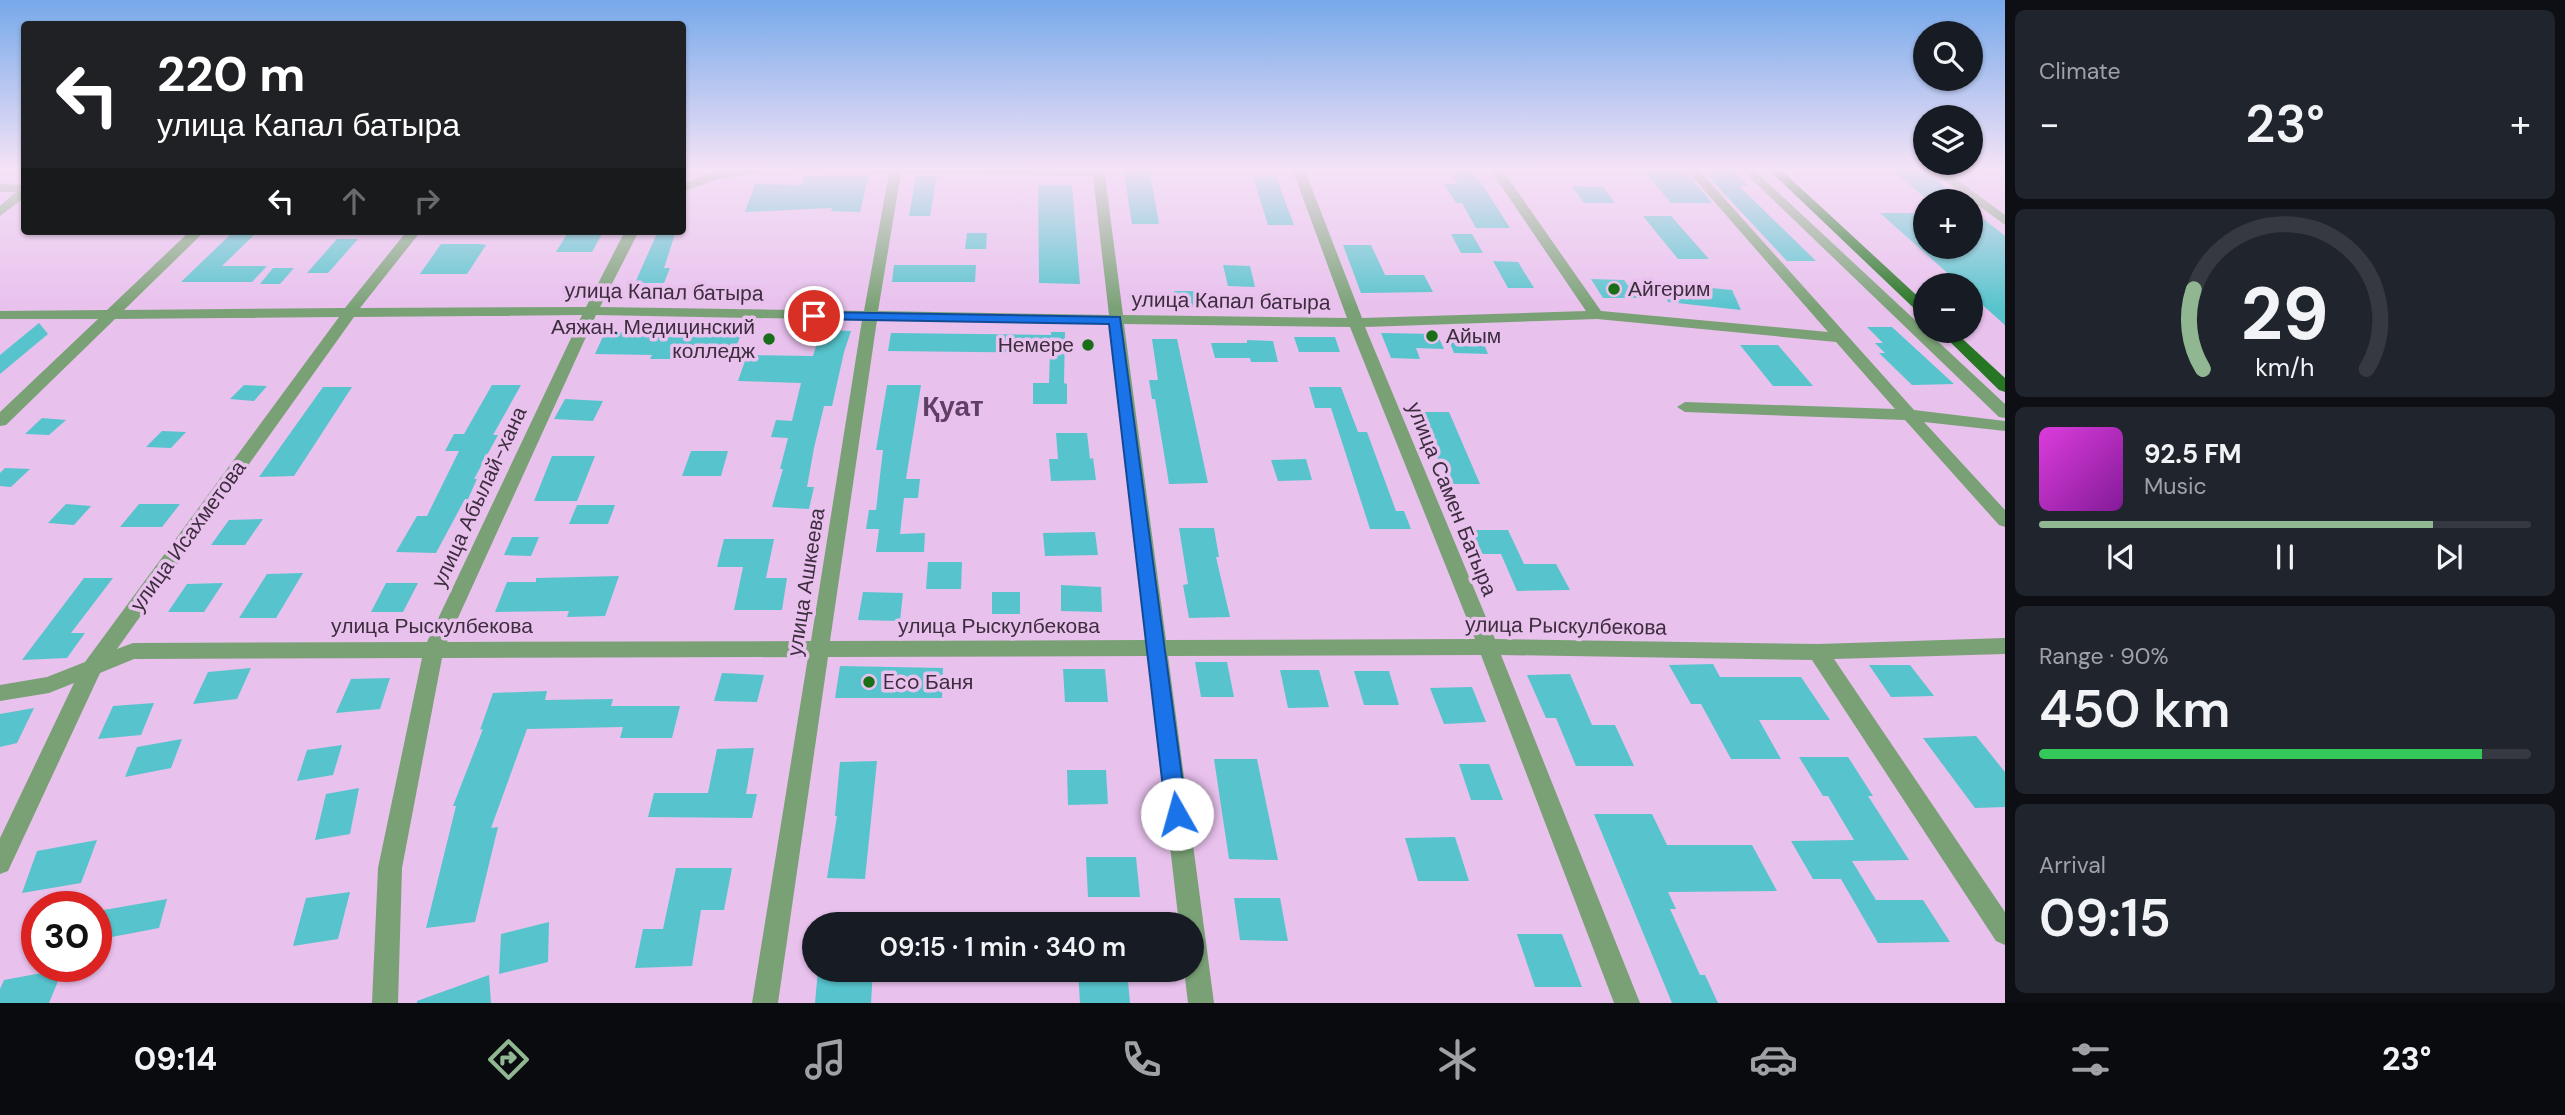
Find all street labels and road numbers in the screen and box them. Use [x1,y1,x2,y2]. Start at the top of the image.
street label: улица Капал батыра [564,276,764,308]
street label: улица Капал батыра [1131,285,1331,317]
street label: улица Самен Батыра [1400,398,1504,600]
street label: улица Абылай-хана [425,402,533,592]
street label: улица Исахметова [124,455,252,617]
street label: улица Ашкеева [780,506,832,658]
street label: улица Рыскулбекова [1465,610,1667,642]
street label: улица Рыскулбекова [331,612,533,640]
street label: улица Рыскулбекова [898,612,1100,640]

